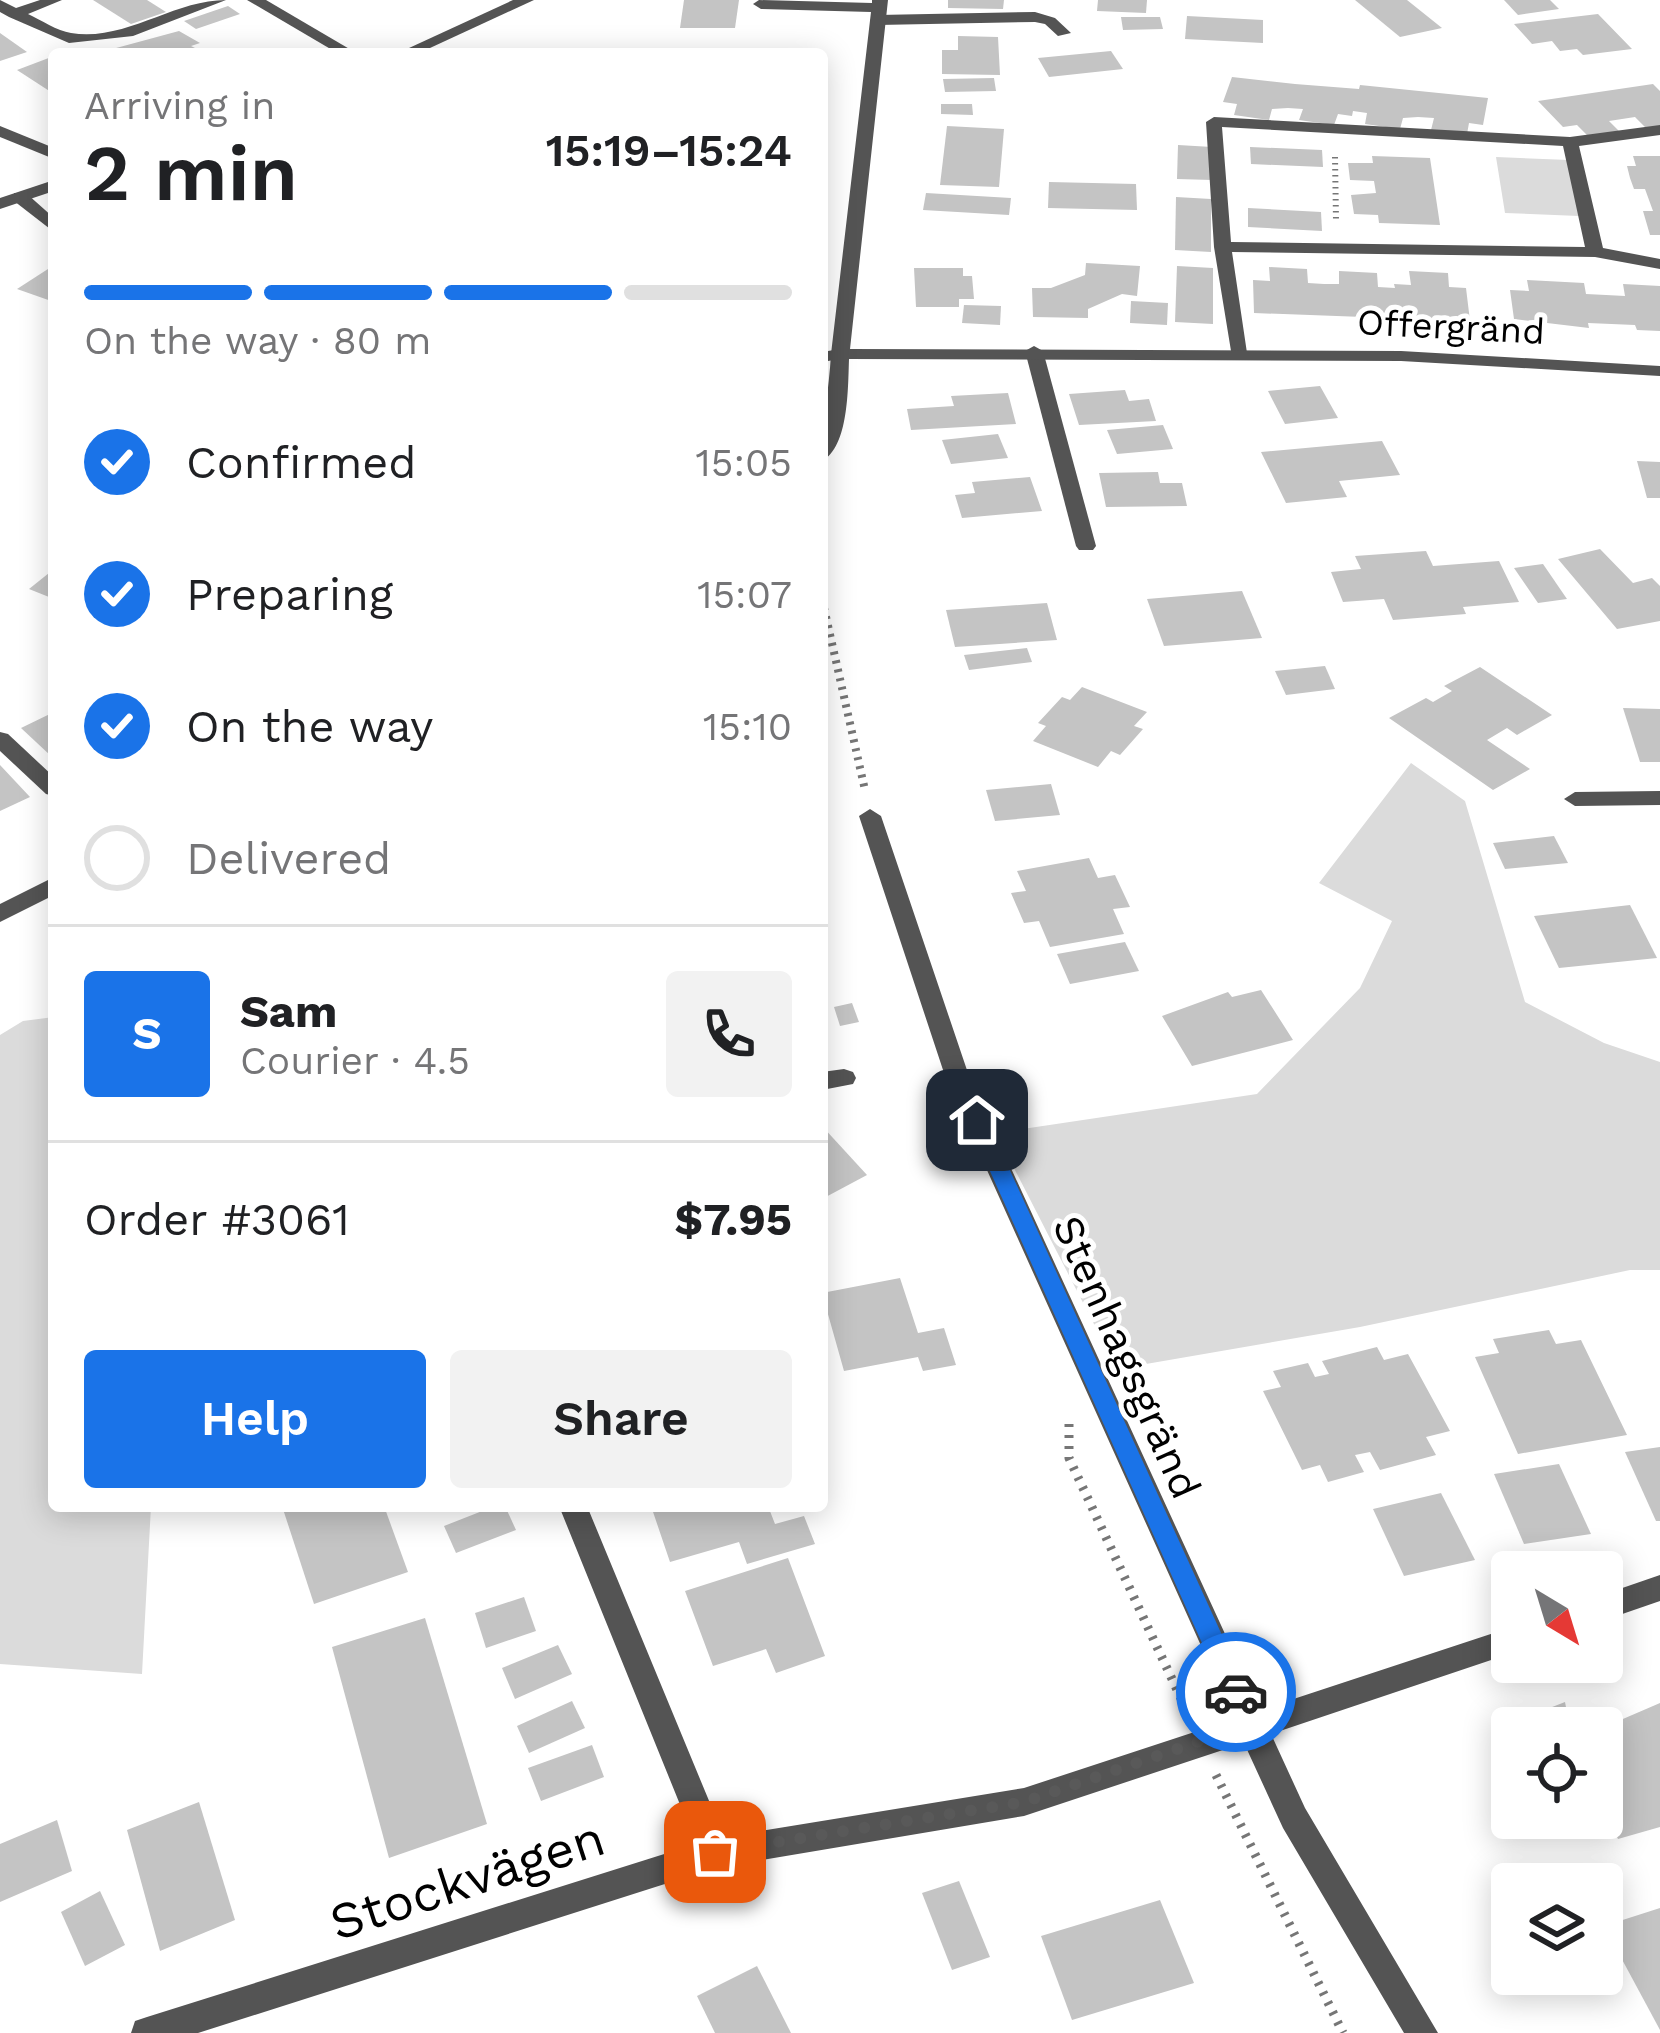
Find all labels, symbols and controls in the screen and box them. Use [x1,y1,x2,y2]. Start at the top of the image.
text: Arriving in [84,83,275,128]
text: 15:19–15:24 [546,124,792,177]
text: 2 min [84,127,298,219]
street label: Offergränd [1356,301,1546,353]
text: On the way · 80 m [84,318,432,363]
icon: check [84,429,150,495]
text: Confirmed [186,436,417,489]
text: 15:05 [696,440,792,485]
icon: check [84,561,150,627]
text: Preparing [186,568,393,621]
text: 15:07 [697,572,792,617]
icon: check [84,693,150,759]
text: On the way [186,700,433,753]
text: 15:10 [703,704,792,749]
text: Delivered [186,832,391,885]
button: phone [666,971,792,1097]
text: Sam [240,985,337,1038]
text: S [132,1007,162,1060]
text: Courier · 4.5 [240,1038,470,1083]
pin [926,1069,1028,1171]
icon: home [944,1087,1010,1153]
text: Order #3061 [84,1193,350,1246]
text: $7.95 [674,1193,792,1246]
street label: Stenhagsgränd [1043,1208,1211,1506]
button: Help [84,1350,426,1488]
button: Share [450,1350,792,1488]
north arrow [1491,1551,1623,1683]
map controls [1491,1551,1623,1995]
courier [1176,1632,1296,1752]
icon: car [1203,1659,1269,1725]
button: locate [1491,1707,1623,1839]
pin [664,1801,766,1903]
street label: Stockvägen [322,1808,612,1952]
icon: bag [682,1819,748,1885]
button: layers [1491,1863,1623,1995]

